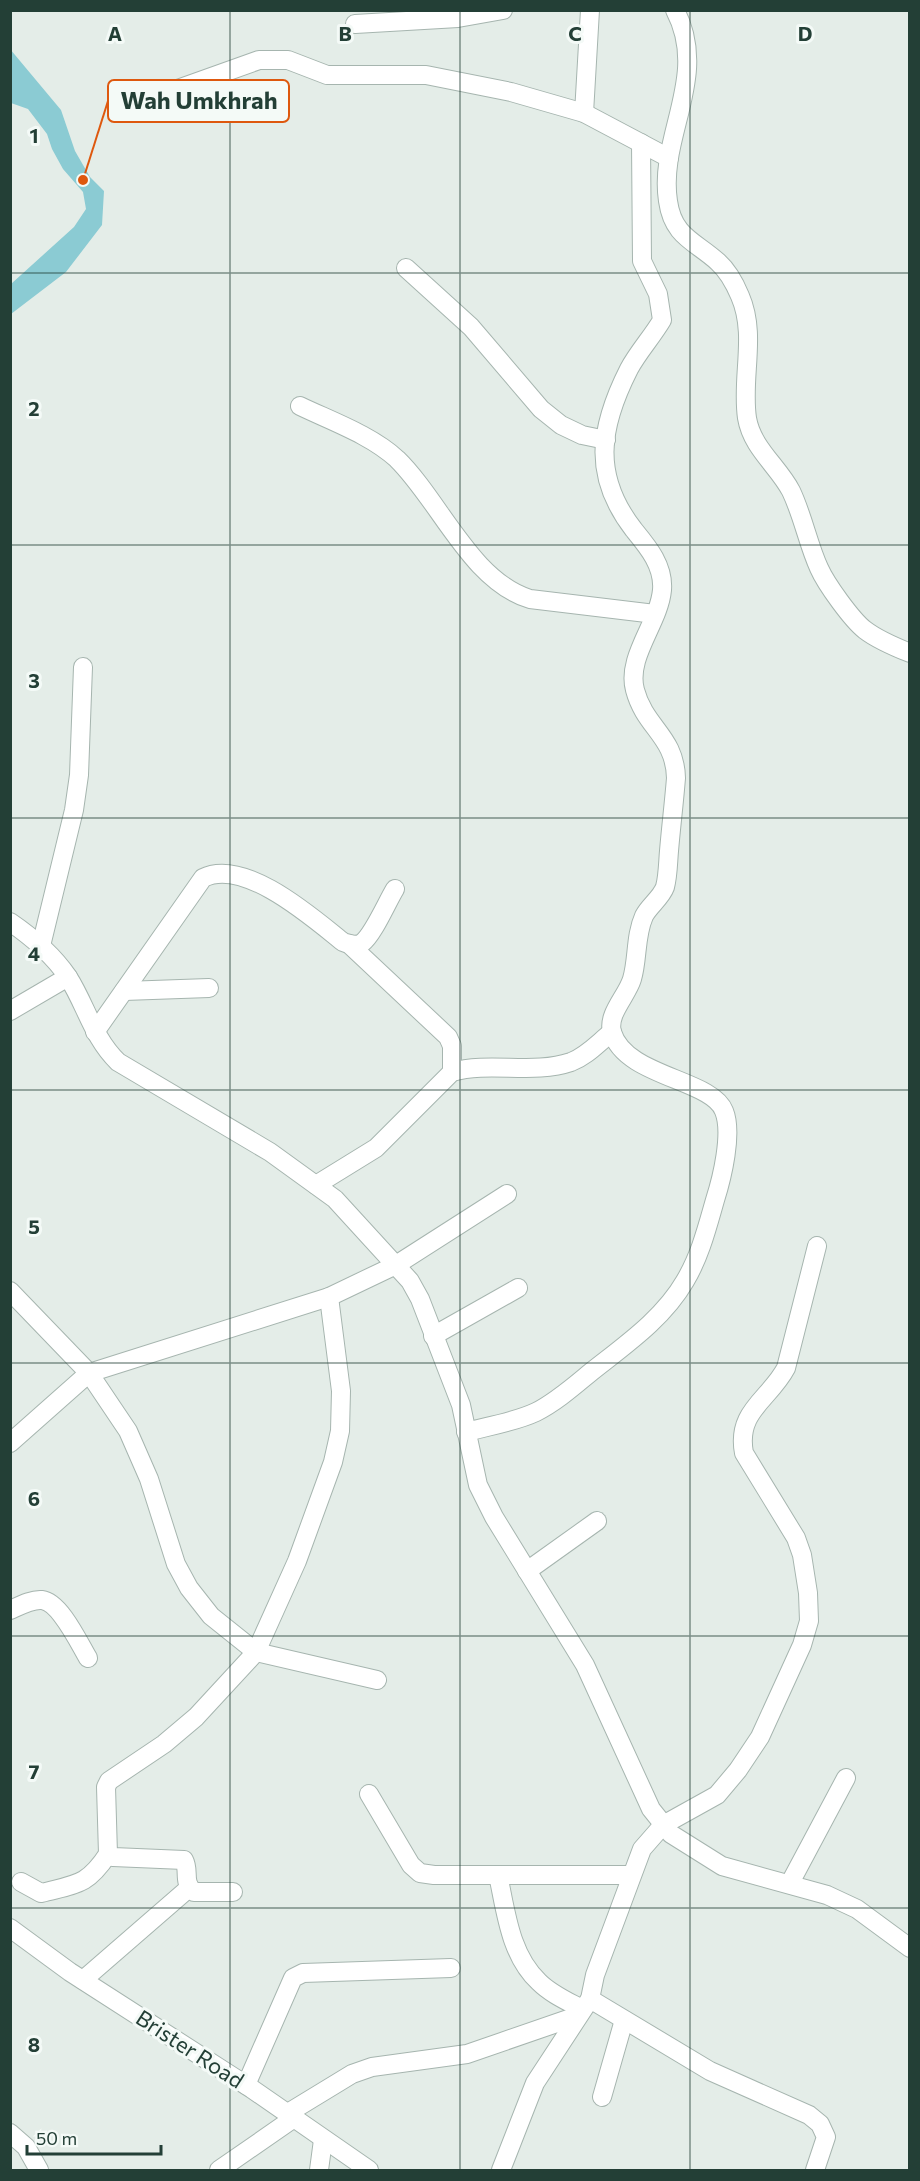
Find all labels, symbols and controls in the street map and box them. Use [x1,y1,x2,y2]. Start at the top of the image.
text: A [108,21,122,45]
text: B [338,21,352,45]
text: C [568,21,582,45]
text: D [798,21,812,45]
callout: Wah Umkhrah [108,80,289,122]
text: Wah Umkhrah [120,85,278,114]
text: 1 [29,123,39,147]
text: 2 [28,396,40,420]
text: 3 [28,668,40,692]
text: 4 [28,941,40,965]
text: 5 [28,1214,40,1238]
text: 6 [28,1486,40,1510]
text: 7 [29,1759,40,1783]
street label: Brister Road [131,2004,249,2094]
text: 8 [28,2032,40,2056]
scale bar [27,2118,160,2156]
text: 50 m [36,2127,77,2149]

